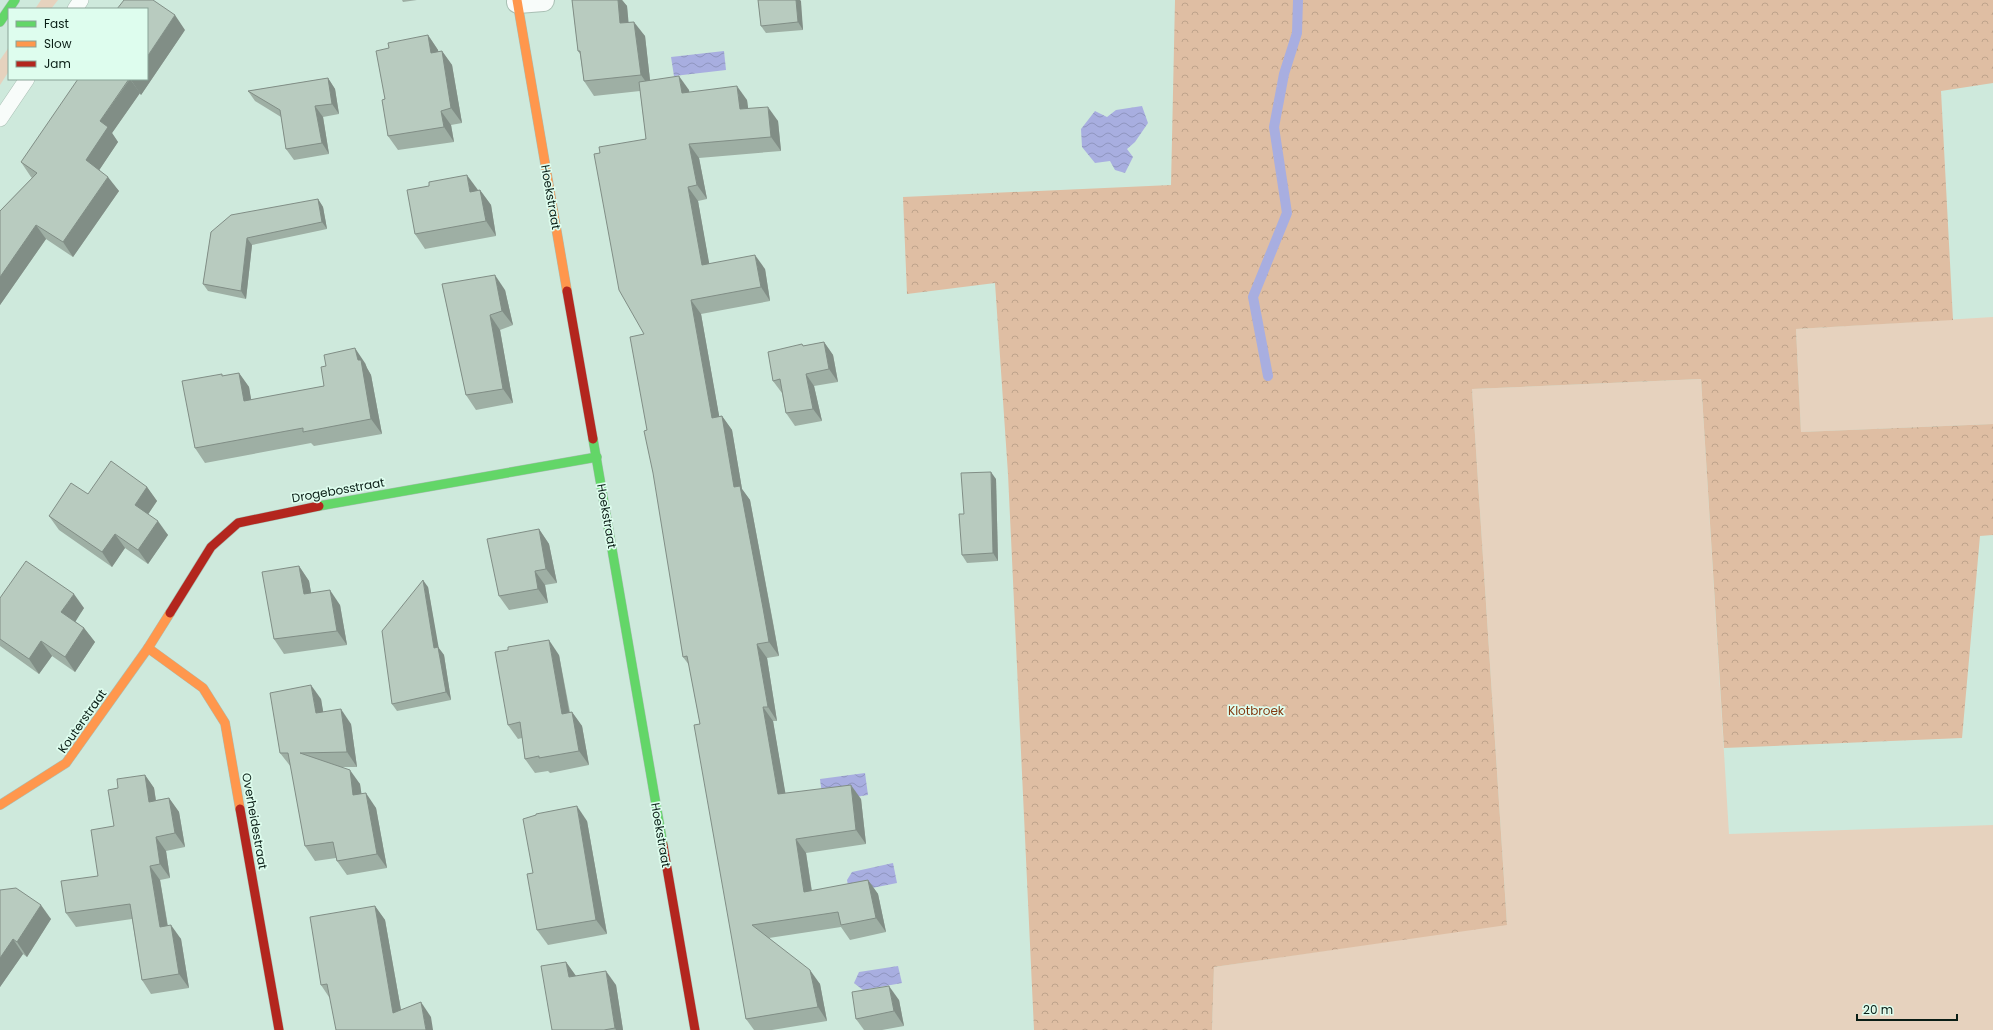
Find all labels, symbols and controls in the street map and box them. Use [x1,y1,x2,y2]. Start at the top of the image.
legend [8,8,148,80]
text: Fast [44,15,69,32]
text: Slow [44,35,72,52]
text: Jam [44,55,71,72]
street label: Hoekstraat [537,163,565,231]
street label: Drogebosstraat [290,473,386,507]
street label: Hoekstraat [593,482,621,550]
street label: Kouterstraat [54,686,110,756]
park label: Klotbroek [1228,702,1285,719]
street label: Overheidestraat [238,772,272,870]
street label: Hoekstraat [647,801,675,869]
scale bar [1857,996,1957,1022]
text: 20 m [1863,1001,1893,1018]

